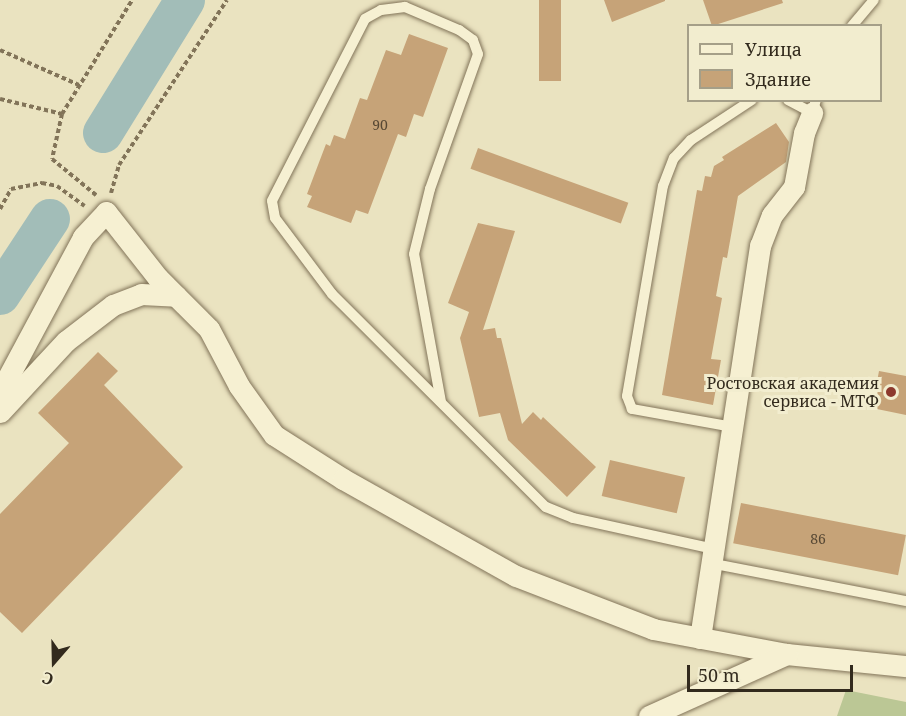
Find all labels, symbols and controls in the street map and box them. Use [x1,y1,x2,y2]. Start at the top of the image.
legend [687,24,882,102]
text: Улица [745,37,802,61]
text: Здание [745,67,811,91]
house number: 90 [372,117,388,133]
place label: Ростовская академия сервиса - МТФ [707,373,879,411]
marker: Ростовская академия сервиса - МТФ [884,385,898,399]
house number: 86 [810,531,826,547]
north arrow [24,632,84,692]
scale bar [690,653,856,691]
text: 50 m [698,663,740,687]
text: С [39,667,57,691]

